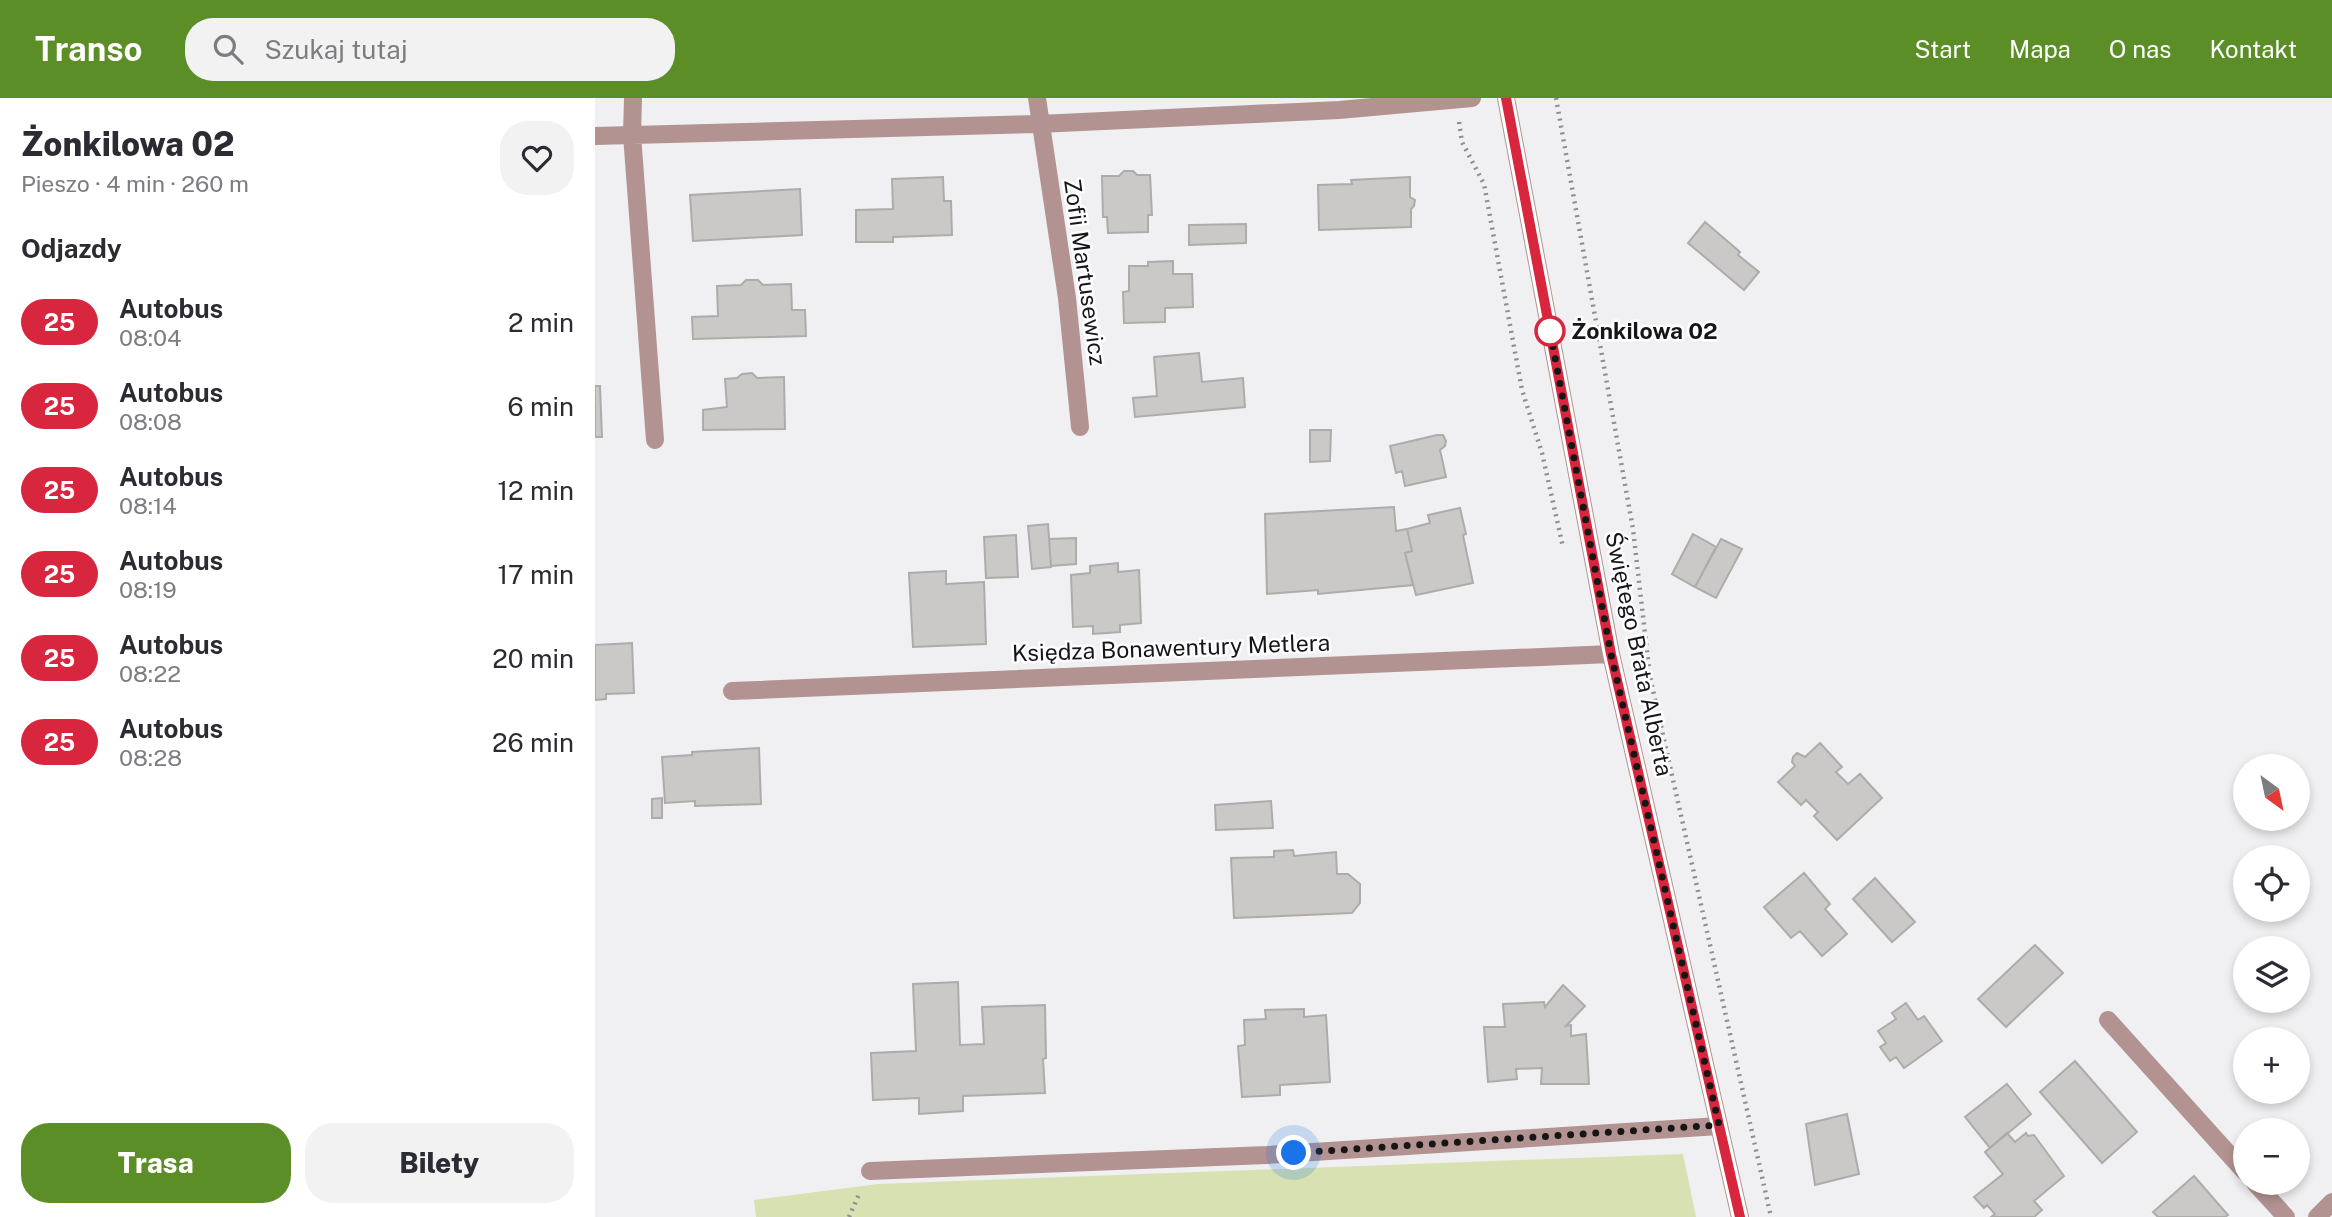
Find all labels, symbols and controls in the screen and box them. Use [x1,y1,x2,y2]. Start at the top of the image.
search box [185,18,675,81]
text: Transo [35,30,143,68]
icon: search [209,30,247,68]
text: Szukaj tutaj [265,34,408,65]
text: Start [1914,35,1971,63]
text: Mapa [2009,35,2071,63]
text: O nas [2109,35,2171,63]
text: Kontakt [2209,35,2297,63]
button: heart [500,121,574,195]
text: Żonkilowa 02 [21,125,234,163]
text: Pieszo · 4 min · 260 m [21,170,249,197]
street label: Zofii Martusewicz [1059,177,1112,367]
text: Odjazdy [21,233,122,264]
text: Autobus [119,293,223,324]
text: 2 min [508,307,574,338]
text: 25 [44,308,75,336]
marker: Żonkilowa 02 [1535,316,1565,346]
place label: Żonkilowa 02 [1571,317,1718,344]
text: 08:04 [119,324,182,351]
text: Autobus [119,377,223,408]
text: 6 min [507,391,574,422]
text: 25 [44,392,75,420]
text: 08:08 [119,408,182,435]
text: Autobus [119,461,223,492]
text: 12 min [498,475,574,506]
text: 25 [44,476,75,504]
text: 08:14 [119,492,177,519]
street label: Świętego Brata Alberta [1600,529,1679,779]
text: Autobus [119,545,223,576]
text: 17 min [497,559,574,590]
text: 25 [44,560,75,588]
text: 08:19 [119,576,177,603]
street label: Księdza Bonawentury Metlera [1011,628,1331,667]
text: Autobus [119,629,223,660]
text: 20 min [492,643,574,674]
text: 25 [44,644,75,672]
text: 08:22 [119,660,181,687]
text: Autobus [119,713,223,744]
text: 26 min [492,727,574,758]
text: 25 [44,728,75,756]
text: 08:28 [119,744,182,771]
north arrow [2233,754,2310,831]
map controls [2233,754,2310,1195]
button: locate [2233,845,2310,922]
button: layers [2233,936,2310,1013]
button: + [2233,1027,2310,1104]
button: − [2233,1118,2310,1195]
button: Trasa [21,1123,291,1203]
button: Bilety [305,1123,574,1203]
your location [1276,1135,1311,1170]

